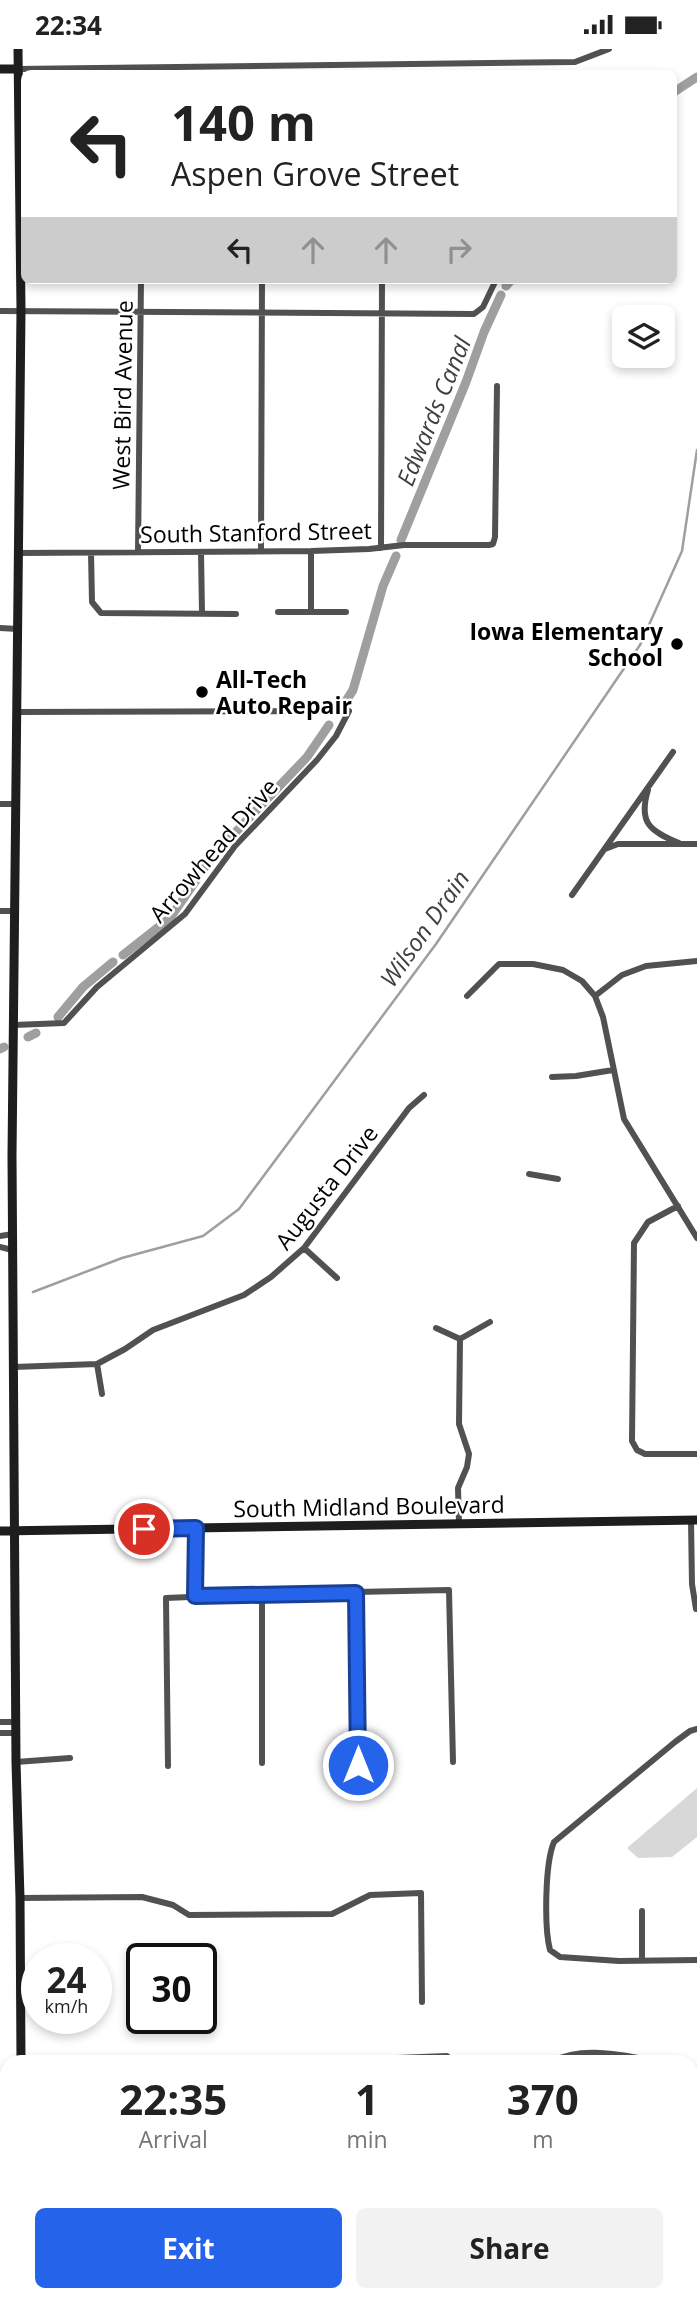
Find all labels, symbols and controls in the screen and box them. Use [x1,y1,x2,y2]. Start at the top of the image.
text: 22:34 [35,7,102,43]
text: 140 m [171,89,316,155]
icon: left [56,98,147,189]
text: Aspen Grove Street [171,152,459,195]
icon: left [221,231,259,269]
icon: ahead [294,231,332,269]
icon: ahead [367,231,405,269]
icon: right [440,231,478,269]
street label: West Bird Avenue [104,300,140,490]
map controls [612,305,675,368]
button: layers [612,305,675,368]
water label: Edwards Canal [388,331,478,490]
street label: South Stanford Street [140,514,372,550]
place label: Iowa Elementary School [469,615,664,673]
marker: Iowa Elementary School [669,636,685,652]
place label: All-Tech Auto Repair [216,663,352,721]
marker: All-Tech Auto Repair [194,684,210,700]
street label: Arrowhead Drive [142,771,284,929]
water label: Wilson Drain [372,863,476,993]
street label: Augusta Drive [267,1118,385,1256]
street label: South Midland Boulevard [233,1488,505,1524]
pin [114,1499,174,1559]
icon: arrive [125,1510,163,1548]
position arrow [321,1728,395,1802]
speed limit sign: 30 [126,1943,217,2034]
text: 24 [46,1956,87,2003]
text: km/h [45,1994,88,2018]
text: 22:35 [119,2070,227,2127]
text: 1 [355,2070,379,2127]
text: 370 [507,2070,579,2127]
text: Arrival [139,2123,208,2155]
text: min [346,2123,388,2155]
text: m [532,2123,553,2155]
button: Exit [35,2208,342,2288]
button: Share [356,2208,663,2288]

